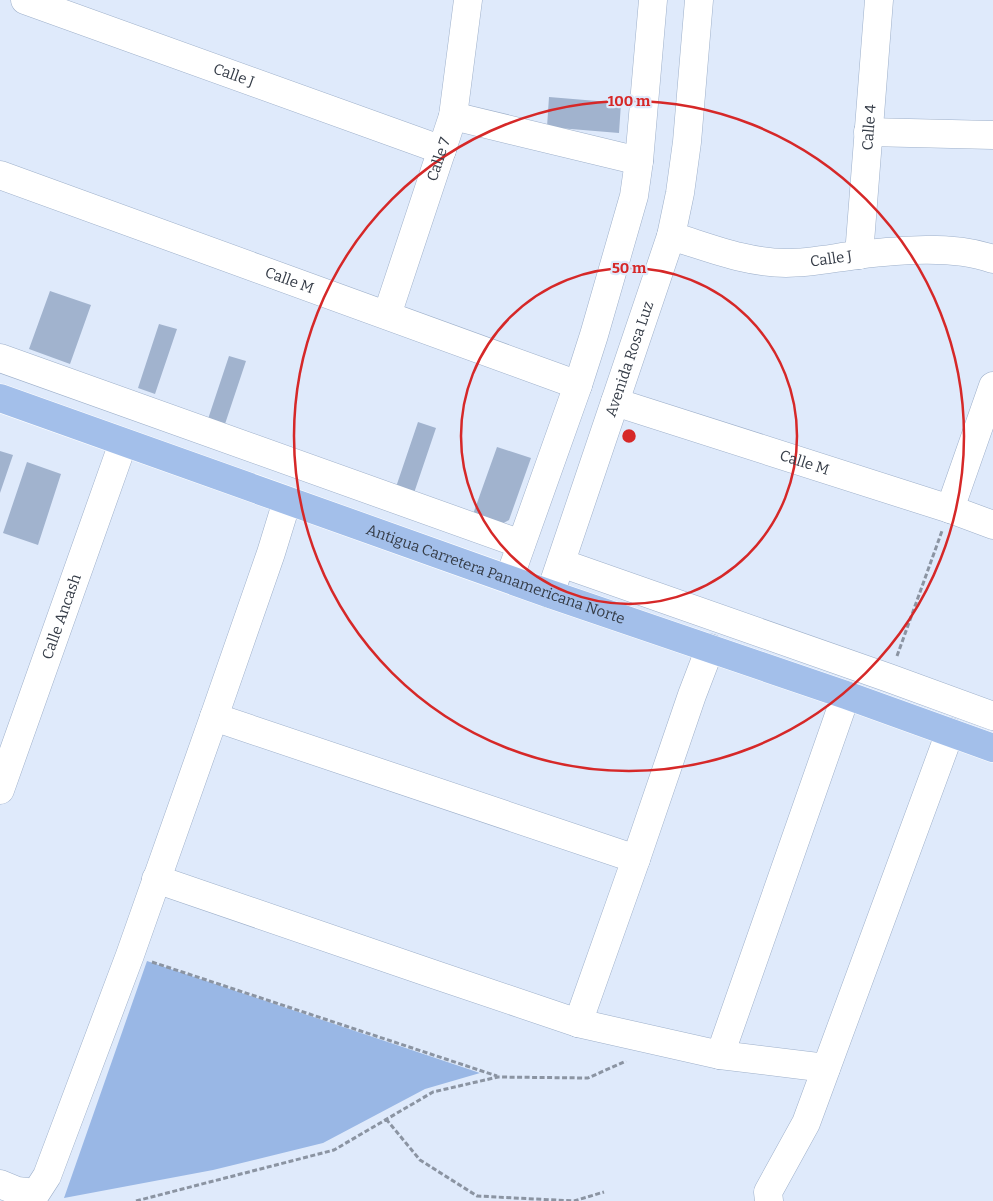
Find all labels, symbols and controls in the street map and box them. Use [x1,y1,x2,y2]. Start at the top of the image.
street label: Calle J [211,59,257,91]
text: 100 m [608,92,651,110]
street label: Calle 4 [858,103,880,151]
street label: Calle 7 [423,135,454,184]
street label: Calle J [809,247,853,271]
text: 50 m [612,259,647,277]
street label: Calle M [263,263,316,297]
street label: Avenida Rosa Luz [602,299,657,419]
centre of rings [620,427,638,445]
street label: Calle M [778,446,832,479]
street label: Antigua Carretera Panamericana Norte [364,520,627,628]
street label: Calle Ancash [38,571,85,662]

